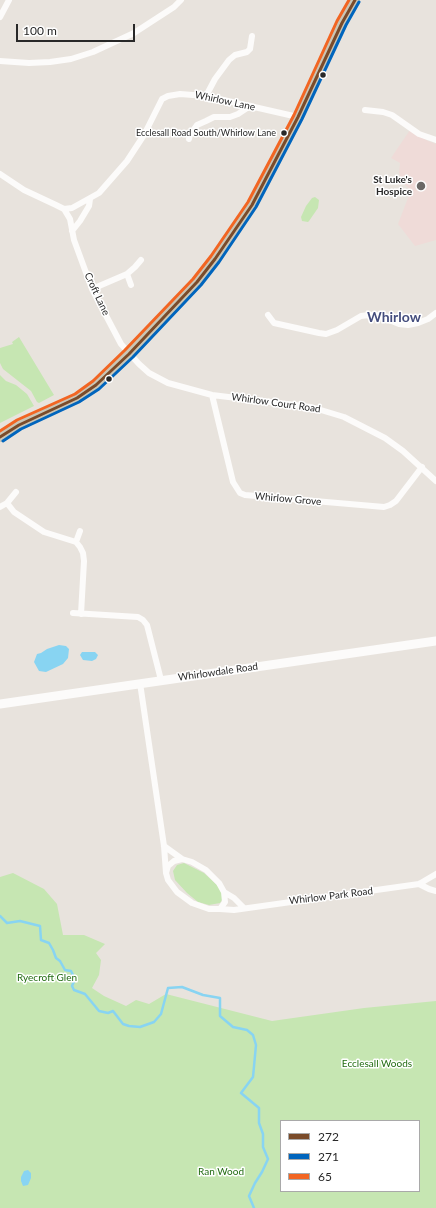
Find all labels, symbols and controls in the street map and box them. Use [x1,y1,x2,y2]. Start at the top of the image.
scale bar [18,16,137,42]
text: 100 m [23,23,57,38]
unlabelled marker [318,70,328,80]
street label: Whirlow Lane [194,89,256,113]
place label: Ecclesall Road South/Whirlow Lane [136,128,276,138]
marker: Ecclesall Road South/Whirlow Lane [279,128,289,138]
place label: St Luke's Hospice [373,174,412,198]
marker: St Luke's Hospice [415,180,427,192]
street label: Croft Lane [82,271,112,317]
district label: Whirlow [367,309,421,325]
unlabelled marker [104,374,114,384]
street label: Whirlow Court Road [231,391,321,415]
street label: Whirlow Grove [254,490,322,508]
street label: Whirlowdale Road [177,660,259,684]
street label: Whirlow Park Road [288,885,374,907]
park label: Ryecroft Glen [17,972,77,984]
park label: Ecclesall Woods [342,1058,412,1070]
legend [280,1120,420,1192]
text: 272 [318,1129,339,1144]
text: 271 [318,1149,339,1164]
park label: Ran Wood [198,1166,244,1178]
text: 65 [318,1169,332,1184]

